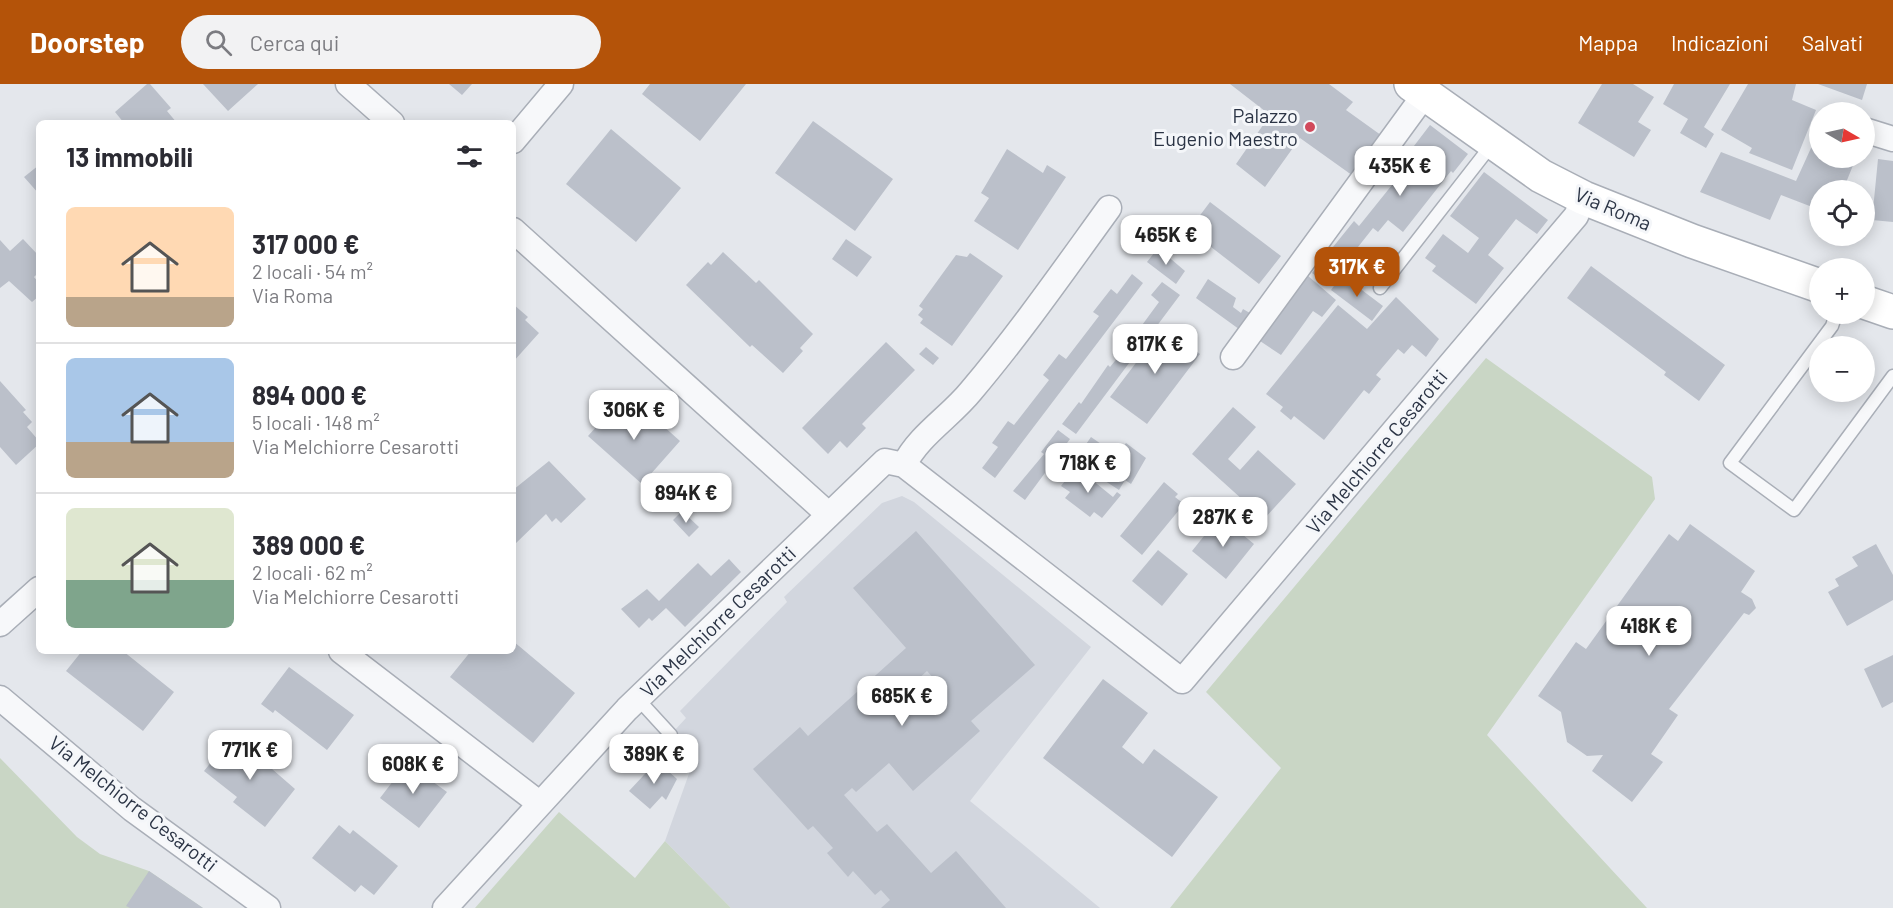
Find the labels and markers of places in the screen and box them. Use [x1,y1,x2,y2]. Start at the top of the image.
place label: Palazzo Eugenio Maestro [1153,103,1298,150]
marker: Palazzo Eugenio Maestro [1303,120,1317,134]
pin: 435K € [1351,146,1449,197]
pin: 465K € [1117,215,1215,266]
pin: 317K € [1308,247,1406,298]
pin: 817K € [1106,324,1204,375]
pin: 306K € [585,390,683,441]
pin: 718K € [1039,443,1137,494]
pin: 894K € [637,473,735,524]
pin: 287K € [1174,497,1272,548]
pin: 418K € [1600,606,1698,657]
pin: 685K € [853,676,951,727]
pin: 771K € [201,730,299,781]
pin: 389K € [605,734,703,785]
pin: 608K € [364,744,462,795]

